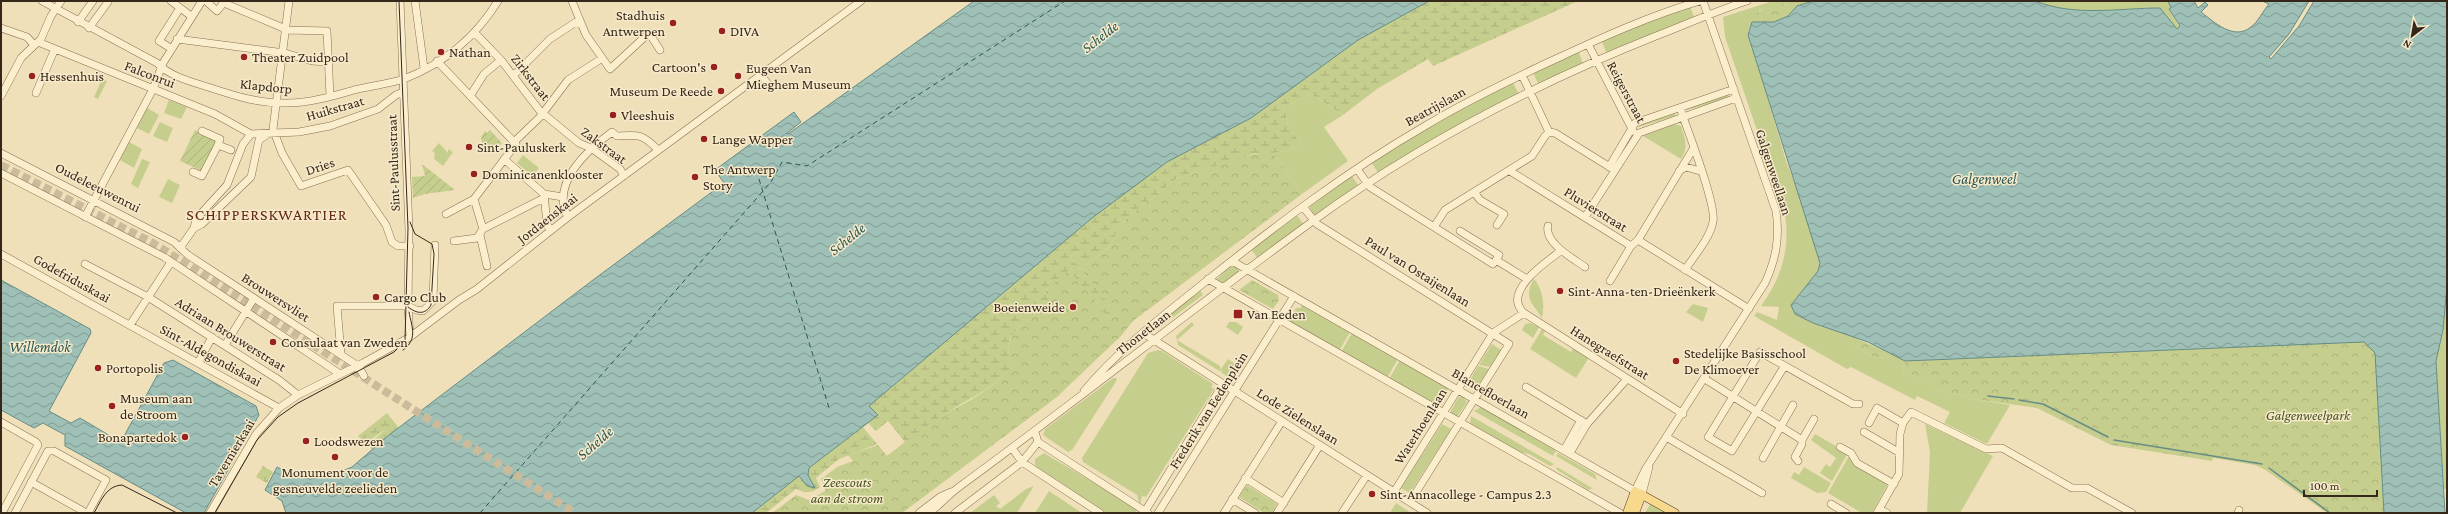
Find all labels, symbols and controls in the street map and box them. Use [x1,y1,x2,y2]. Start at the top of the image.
place label: Stadhuis Antwerpen [603,7,665,39]
north arrow [2392,16,2432,56]
marker: Stadhuis Antwerpen [668,18,678,28]
water label: Schelde [1079,18,1122,56]
place label: DIVA [730,23,759,39]
marker: DIVA [717,26,727,36]
text: N [2400,37,2413,52]
place label: Nathan [449,44,491,60]
marker: Nathan [436,47,446,57]
place label: Theater Zuidpool [252,49,349,65]
street label: Zirkstraat [508,50,554,104]
marker: Theater Zuidpool [239,52,249,62]
street label: Falconrui [122,57,178,91]
street label: Reigerstraat [1604,58,1650,126]
place label: Cartoon's [652,59,706,75]
place label: Eugeen Van Mieghem Museum [746,60,851,92]
marker: Cartoon's [709,62,719,72]
place label: Hessenhuis [40,68,104,84]
marker: Hessenhuis [27,71,37,81]
marker: Eugeen Van Mieghem Museum [733,71,743,81]
street label: Klapdorp [239,75,293,97]
place label: Museum De Reede [609,83,713,99]
street label: Beatrijslaan [1402,83,1469,130]
marker: Museum De Reede [716,86,726,96]
street label: Huikstraat [304,92,366,124]
place label: Vleeshuis [621,107,675,123]
marker: Vleeshuis [608,110,618,120]
street label: Sint-Paulusstraat [383,114,403,212]
street label: Zakstraat [578,123,630,167]
street label: Galgenweellaan [1753,127,1796,218]
place label: Lange Wapper [712,131,793,147]
marker: Lange Wapper [699,134,709,144]
place label: Sint-Pauluskerk [477,139,566,155]
marker: Sint-Pauluskerk [464,142,474,152]
street label: Dries [303,154,337,178]
street label: Oudeleeuwenrui [53,159,144,216]
place label: The Antwerp Story [703,161,776,193]
place label: Dominicanenklooster [482,166,603,182]
marker: Dominicanenklooster [469,169,479,179]
water label: Galgenweel [1952,171,2017,188]
marker: The Antwerp Story [690,172,700,182]
street label: Pluvierstraat [1561,183,1631,235]
street label: Jordaenskaai [512,189,581,248]
district label: SCHIPPERSKWARTIER [186,206,348,223]
water label: Schelde [826,220,868,258]
street label: Paul van Ostaijenlaan [1362,232,1474,311]
street label: Godefriduskaai [31,250,114,306]
street label: Brouwersvliet [239,269,313,325]
place label: Sint-Anna-ten-Drieënkerk [1568,283,1716,299]
marker: Sint-Anna-ten-Drieënkerk [1555,286,1565,296]
place label: Cargo Club [384,289,446,305]
marker: Cargo Club [371,292,381,302]
street label: Adriaan Brouwerstraat [173,293,290,375]
place label: Boeienweide [993,299,1065,315]
marker: Boeienweide [1068,302,1078,312]
street label: Thonetlaan [1113,306,1174,358]
place label: Van Eeden [1247,306,1306,322]
marker: Van Eeden [1232,308,1244,320]
street label: Sint-Aldegondiskaai [158,321,265,390]
street label: Hanegraefstraat [1568,321,1653,383]
place label: Consulaat van Zweden [281,334,408,350]
marker: Consulaat van Zweden [268,337,278,347]
water label: Willemdok [9,339,72,355]
place label: Stedelijke Basisschool De Klimoever [1684,345,1806,377]
street label: Frederik van Eedenplein [1165,348,1251,472]
marker: Stedelijke Basisschool De Klimoever [1671,356,1681,366]
place label: Portopolis [106,360,163,376]
marker: Portopolis [93,363,103,373]
street label: Blancefloerlaan [1449,364,1533,422]
street label: Lode Zielenslaan [1254,384,1343,448]
street label: Waterhoenlaan [1390,385,1450,467]
place label: Museum aan de Stroom [120,390,193,422]
marker: Museum aan de Stroom [107,401,117,411]
park label: Galgenweelpark [2266,407,2351,423]
street label: Tavernierkaai [204,416,258,490]
water label: Schelde [574,423,616,463]
place label: Bonapartedok [98,429,177,445]
marker: Bonapartedok [180,432,190,442]
place label: Loodswezen [314,433,384,449]
marker: Loodswezen [301,436,311,446]
marker: Monument voor de gesneuvelde zeelieden [330,452,340,462]
place label: Monument voor de gesneuvelde zeelieden [273,464,398,496]
scale bar [2304,472,2377,498]
park label: Zeescouts aan de stroom [811,474,883,506]
text: 100 m [2310,479,2340,493]
place label: Sint-Annacollege - Campus 2.3 [1380,486,1552,502]
marker: Sint-Annacollege - Campus 2.3 [1367,489,1377,499]

